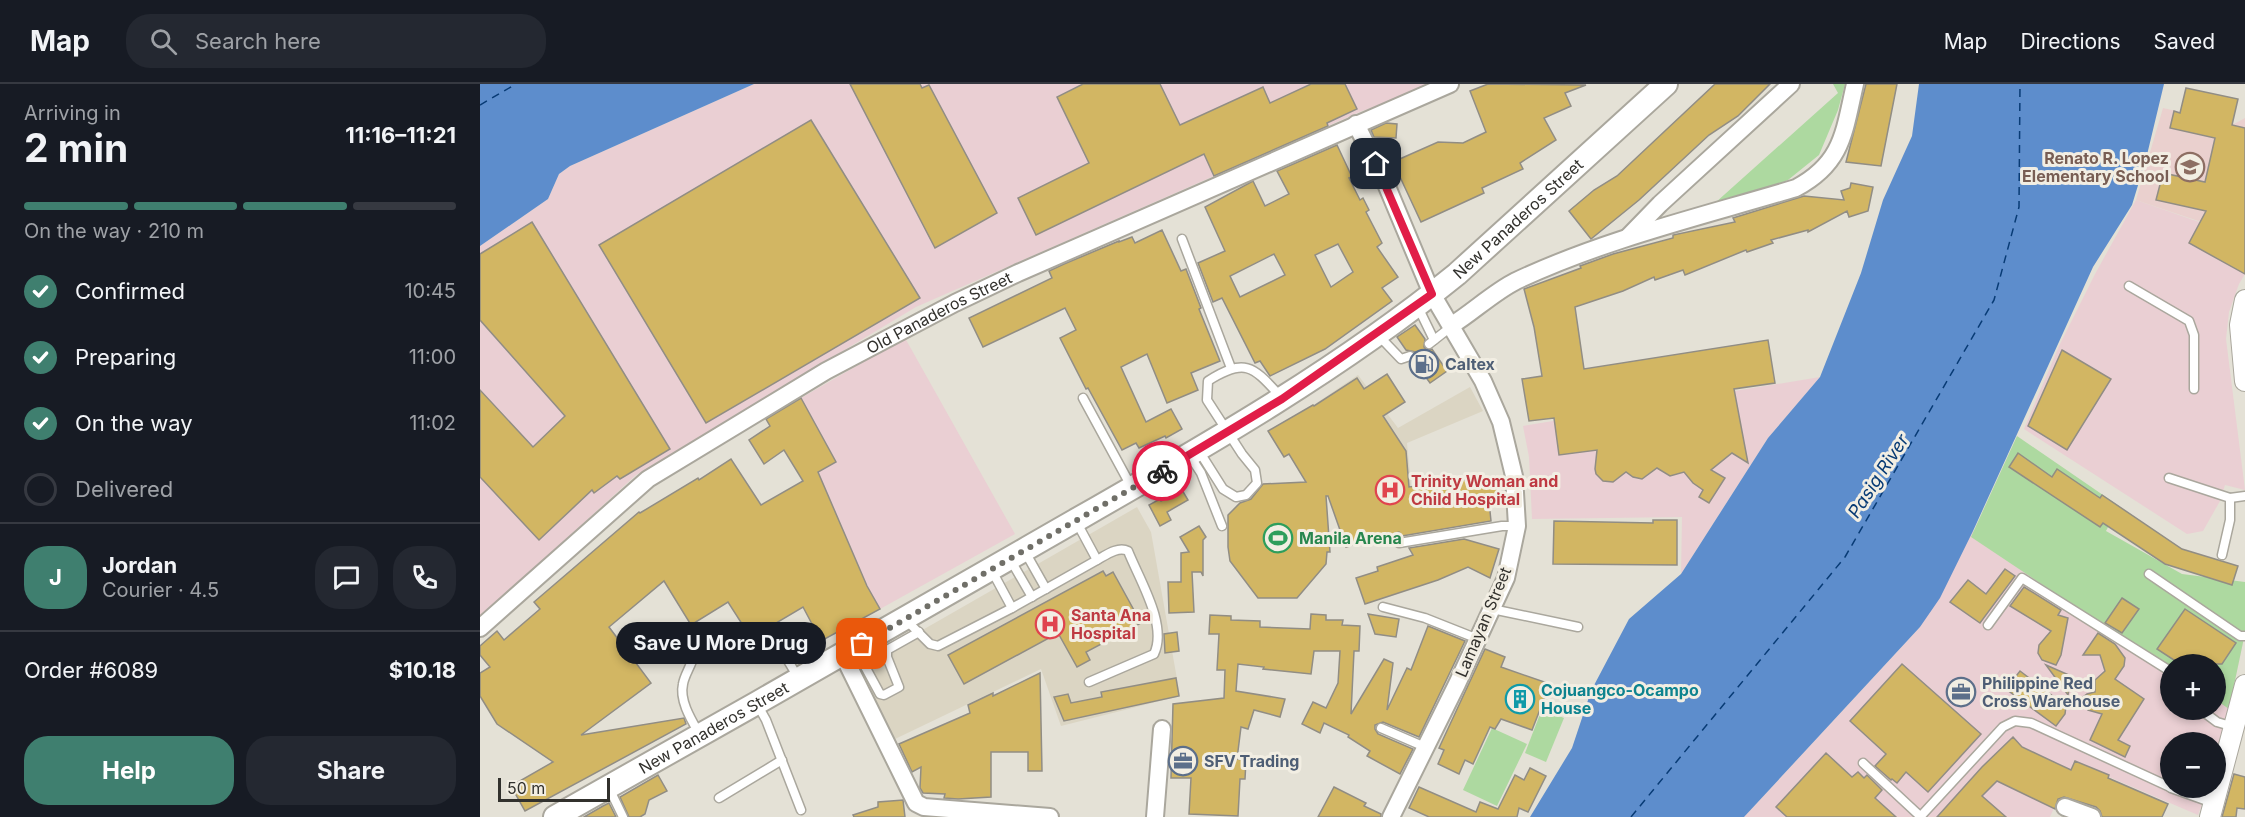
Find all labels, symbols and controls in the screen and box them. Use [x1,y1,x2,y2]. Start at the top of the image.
search box [126,14,546,68]
text: Map [30,24,90,58]
icon: search [147,25,180,58]
text: Search here [195,28,321,54]
text: Map [1944,29,1987,54]
text: Directions [2020,29,2121,54]
text: Saved [2154,29,2215,54]
text: Arriving in [24,101,121,125]
text: 11:16–11:21 [345,122,456,148]
text: 2 min [24,124,128,171]
pin [1350,138,1401,189]
icon: home [1359,147,1392,180]
place label: Renato R. Lopez Elementary School [2022,148,2169,186]
school or university icon: Renato R. Lopez Elementary School [2174,151,2206,183]
street label: New Panaderos Street [1449,154,1587,283]
text: On the way · 210 m [24,219,204,243]
street label: Old Panaderos Street [863,267,1015,358]
icon: check [24,275,57,308]
text: Confirmed [75,278,185,304]
text: 10:45 [404,279,456,303]
icon: check [24,341,57,374]
text: Preparing [75,344,176,370]
text: 11:00 [409,345,456,369]
fuel station icon: Caltex [1408,348,1440,380]
place label: Caltex [1445,354,1495,374]
icon: check [24,407,57,440]
text: On the way [75,410,193,436]
text: 11:02 [409,411,456,435]
water label: Pasig River [1843,429,1913,522]
courier [1132,441,1192,501]
icon: bike [1146,455,1179,488]
place label: Trinity Woman and Child Hospital [1411,471,1558,509]
hospital icon: Trinity Woman and Child Hospital [1374,474,1406,506]
text: Delivered [75,476,173,502]
sports icon: Manila Arena [1262,522,1294,554]
place label: Manila Arena [1299,528,1402,548]
button: chat [315,546,378,609]
button: phone [393,546,456,609]
text: Jordan [102,552,177,578]
text: J [49,564,62,590]
street label: Lamayan Street [1451,564,1515,680]
text: Courier · 4.5 [102,578,219,602]
place label: Santa Ana Hospital [1071,605,1151,643]
hospital icon: Santa Ana Hospital [1034,608,1066,640]
pin [836,618,887,669]
callout: Save U More Drug [616,623,826,665]
icon: bag [845,627,878,660]
text: Save U More Drug [634,631,808,655]
map controls [2160,654,2226,798]
button: + [2160,654,2226,720]
text: Order #6089 [24,657,158,683]
text: $10.18 [389,657,456,683]
place label: Philippine Red Cross Warehouse [1982,673,2120,711]
office icon: Philippine Red Cross Warehouse [1945,676,1977,708]
street label: New Panaderos Street [635,677,792,778]
place label: Cojuangco-Ocampo House [1541,680,1699,718]
building icon: Cojuangco-Ocampo House [1504,683,1536,715]
button: − [2160,732,2226,798]
button: Help [24,736,234,805]
button: Share [246,736,456,805]
office icon: SFV Trading [1167,745,1199,777]
place label: SFV Trading [1204,751,1299,771]
scale bar [498,775,610,802]
text: 50 m [507,778,545,798]

